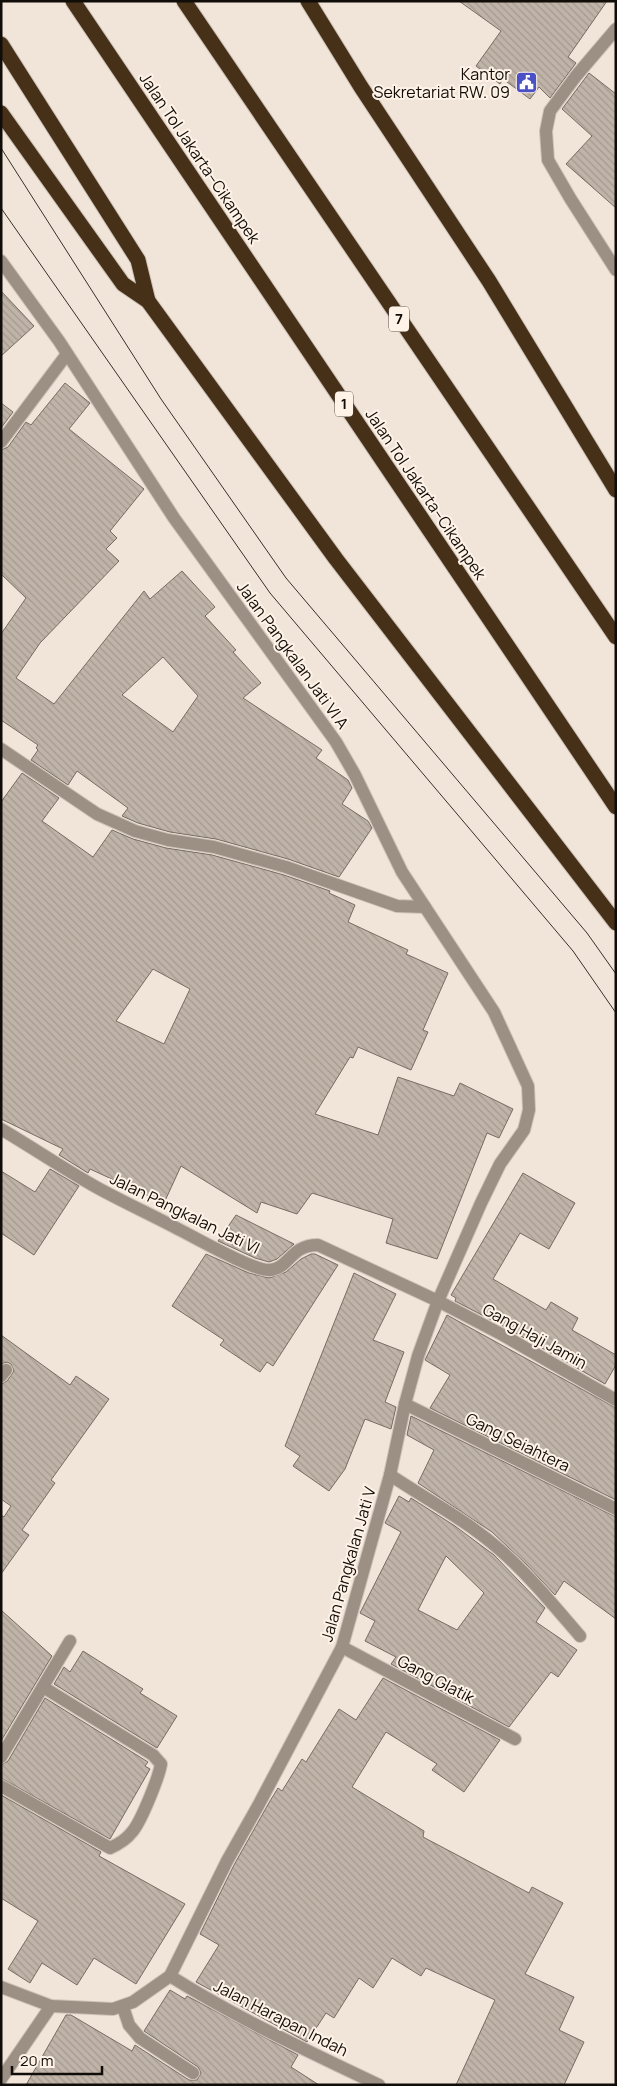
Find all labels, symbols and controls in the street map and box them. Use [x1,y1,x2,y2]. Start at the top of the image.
place label: Kantor Sekretariat RW. 09 [374,63,510,103]
street label: Jalan Tol Jakarta–Cikampek [135,68,266,249]
public building icon: Kantor Sekretariat RW. 09 [514,71,538,95]
road number: 7 [389,306,409,332]
road number: 1 [335,392,353,416]
street label: Jalan Tol Jakarta–Cikampek [361,404,492,585]
street label: Jalan Pangkalan Jati VI A [232,577,354,733]
street label: Jalan Pangkalan Jati VI [106,1167,264,1259]
street label: Gang Haji Jamin [479,1298,591,1374]
street label: Gang Seiahtera [462,1407,574,1477]
street label: Jalan Pangkalan Jati V [315,1484,381,1644]
street label: Gang Glatik [394,1649,479,1709]
street label: Jalan Harapan Indah [210,1975,352,2061]
scale bar [12,2044,102,2076]
text: 20 m [20,2050,53,2071]

